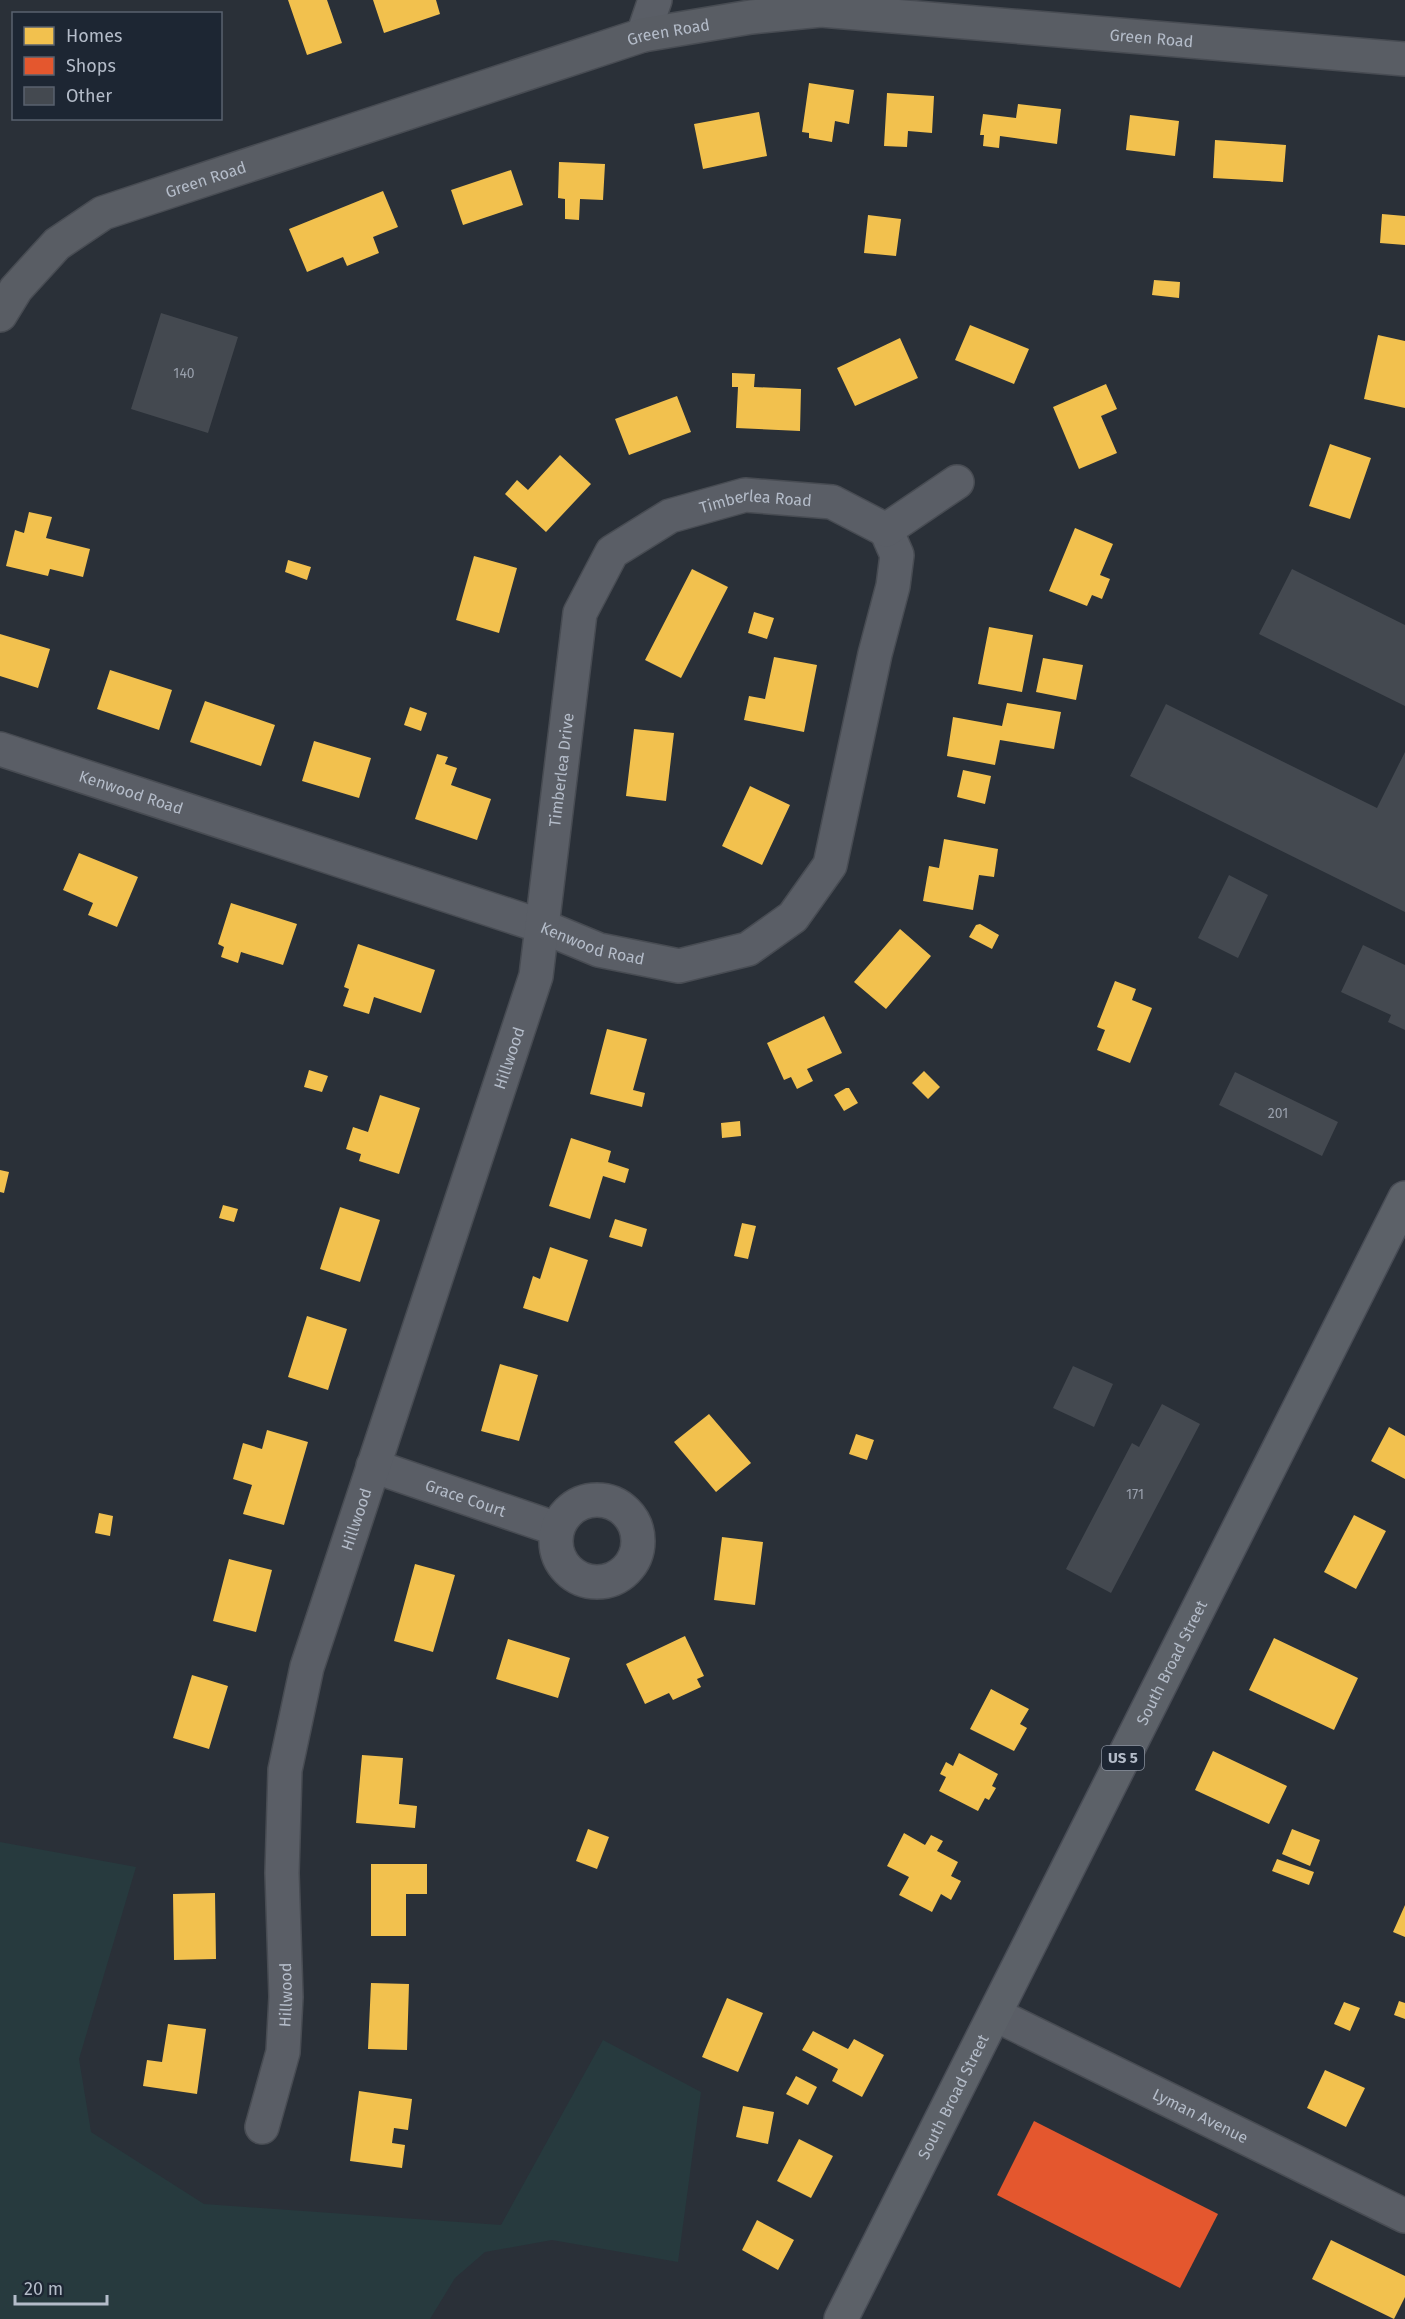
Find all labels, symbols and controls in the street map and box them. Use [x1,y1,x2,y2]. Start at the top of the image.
legend [12,12,222,120]
street label: Green Road [625,15,711,50]
text: Homes [66,25,122,47]
street label: Green Road [1109,25,1194,51]
text: Shops [66,55,116,77]
text: Other [66,85,112,107]
street label: Green Road [163,157,249,202]
house number: 140 [173,365,195,382]
street label: Timberlea Road [697,486,812,517]
street label: Timberlea Drive [545,712,578,828]
street label: Kenwood Road [77,767,185,818]
street label: Kenwood Road [538,918,646,969]
street label: Hillwood [490,1024,528,1092]
house number: 201 [1268,1105,1288,1122]
street label: Grace Court [423,1476,509,1521]
street label: Hillwood [337,1486,376,1553]
house number: 171 [1126,1486,1144,1503]
street label: South Broad Street [1132,1597,1211,1728]
road number: US 5 [1102,1746,1144,1770]
street label: Hillwood [275,1962,296,2028]
street label: South Broad Street [914,2031,993,2162]
street label: Lyman Avenue [1150,2085,1251,2147]
scale bar [15,2268,106,2306]
text: 20 m [24,2278,63,2300]

